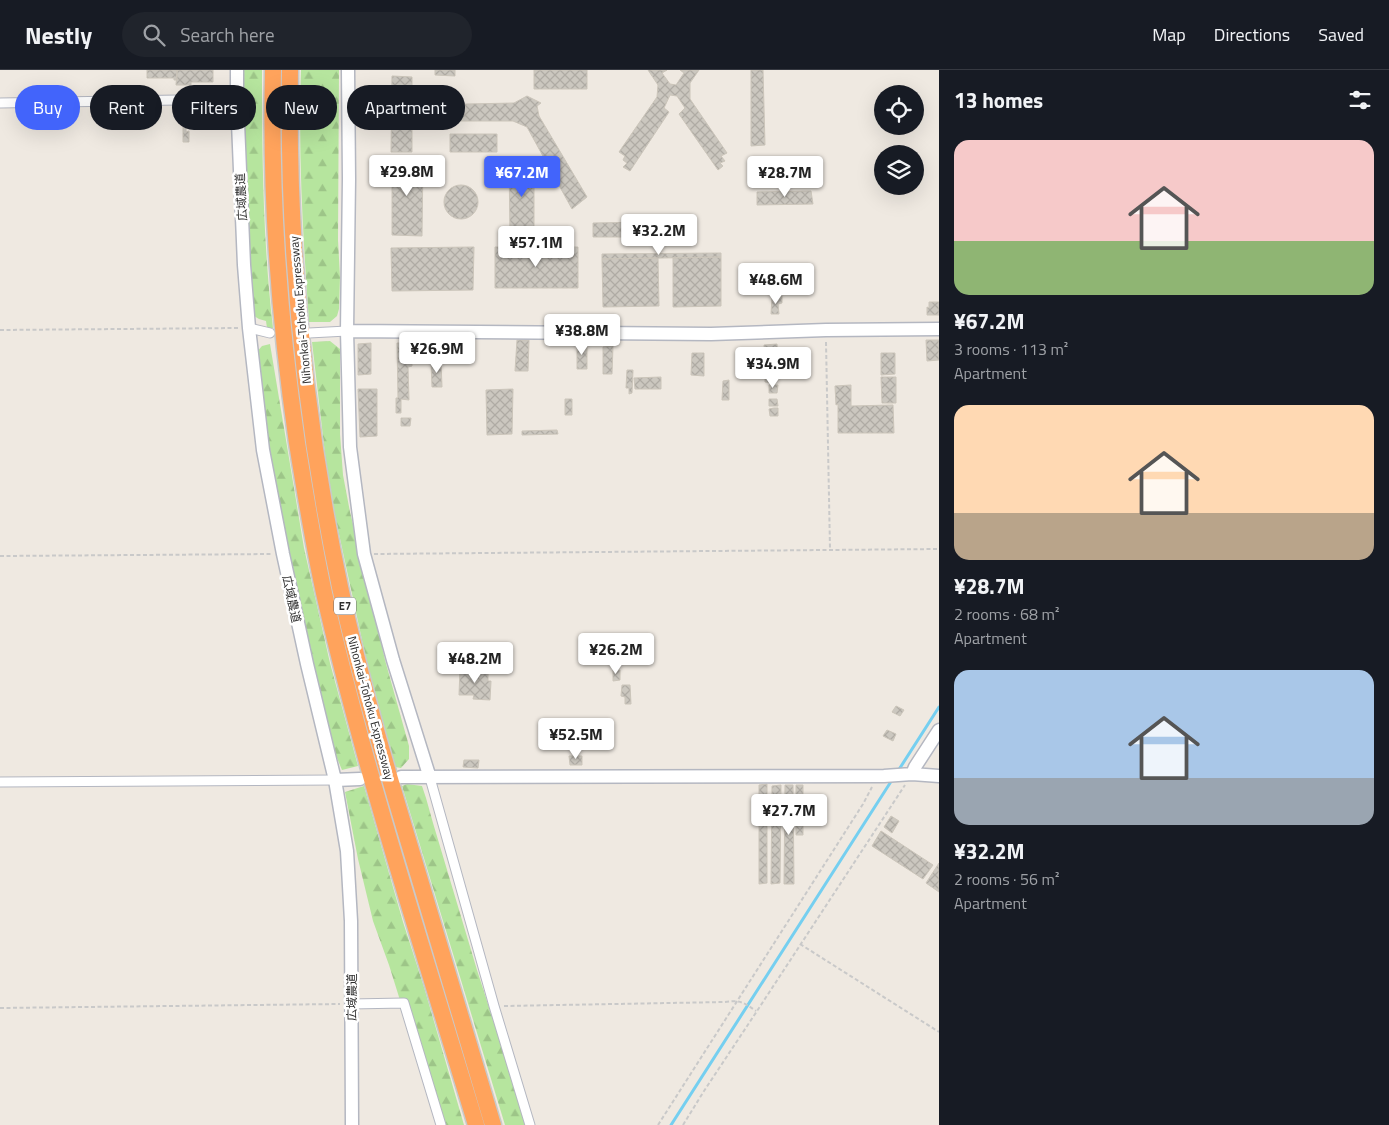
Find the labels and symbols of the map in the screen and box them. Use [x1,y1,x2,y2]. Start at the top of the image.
pin: ¥29.8M [366,154,448,197]
pin: ¥67.2M [481,156,563,198]
pin: ¥28.7M [744,156,826,198]
street label: 広域農道 [230,173,252,221]
pin: ¥32.2M [618,214,700,256]
pin: ¥57.1M [495,226,577,268]
street label: Nihonkai-Tohoku Expressway [284,235,316,385]
pin: ¥48.6M [735,262,817,305]
pin: ¥38.8M [541,314,623,356]
pin: ¥26.9M [396,332,478,374]
pin: ¥34.9M [732,346,814,389]
street label: 広域農道 [278,574,306,624]
road number: E7 [334,598,356,614]
pin: ¥26.2M [575,632,657,675]
street label: Nihonkai-Tohoku Expressway [343,634,399,782]
pin: ¥48.2M [434,642,516,684]
pin: ¥52.5M [535,718,617,760]
pin: ¥27.7M [748,794,830,836]
street label: 広域農道 [342,973,361,1021]

